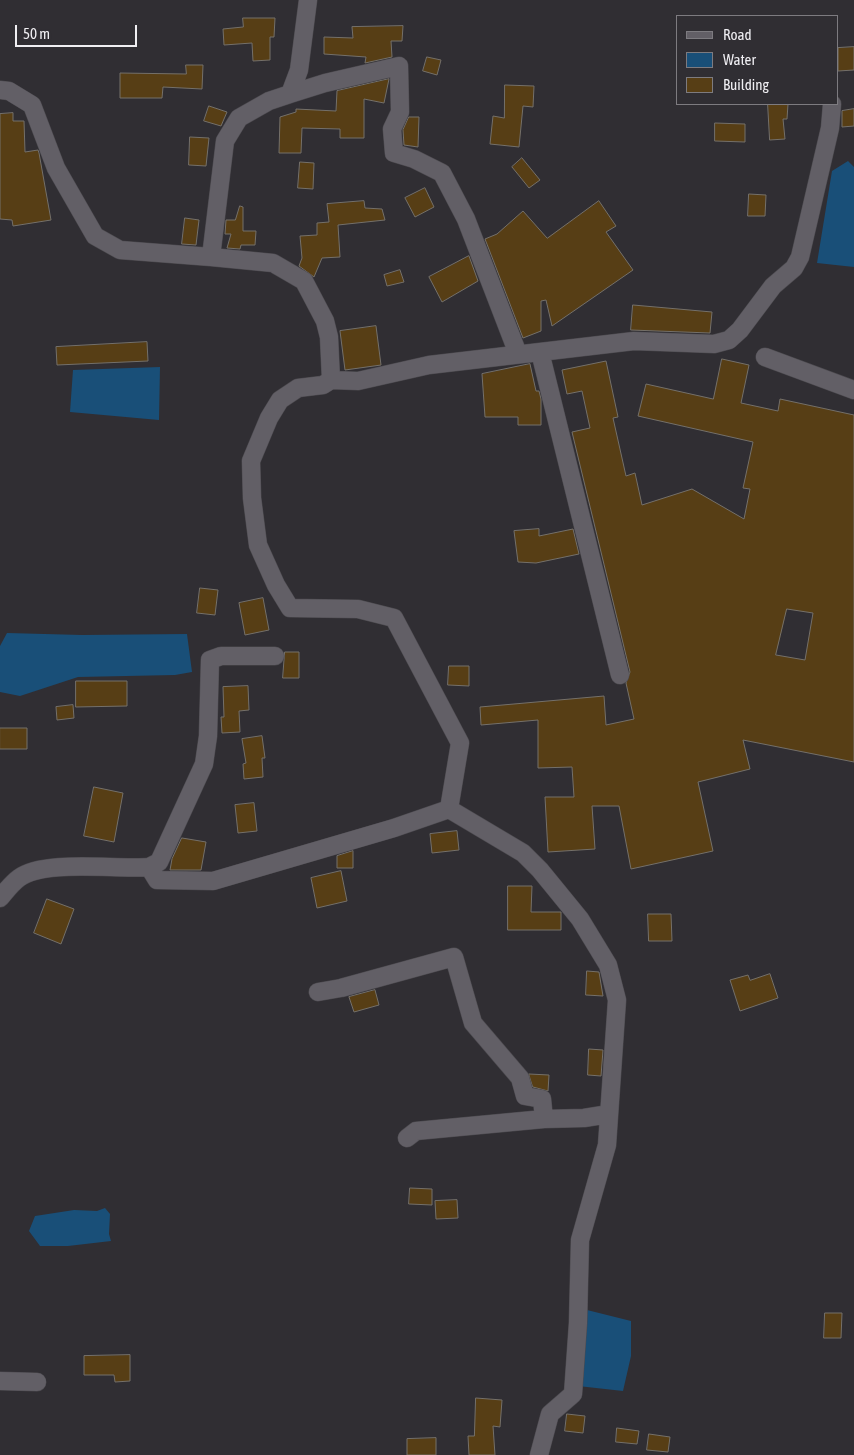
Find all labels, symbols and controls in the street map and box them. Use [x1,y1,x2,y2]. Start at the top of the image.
scale bar [18,15,140,47]
legend [676,15,839,105]
text: 50 m [23,25,50,42]
text: Road [723,26,752,43]
text: Water [723,51,756,68]
text: Building [723,76,769,93]

